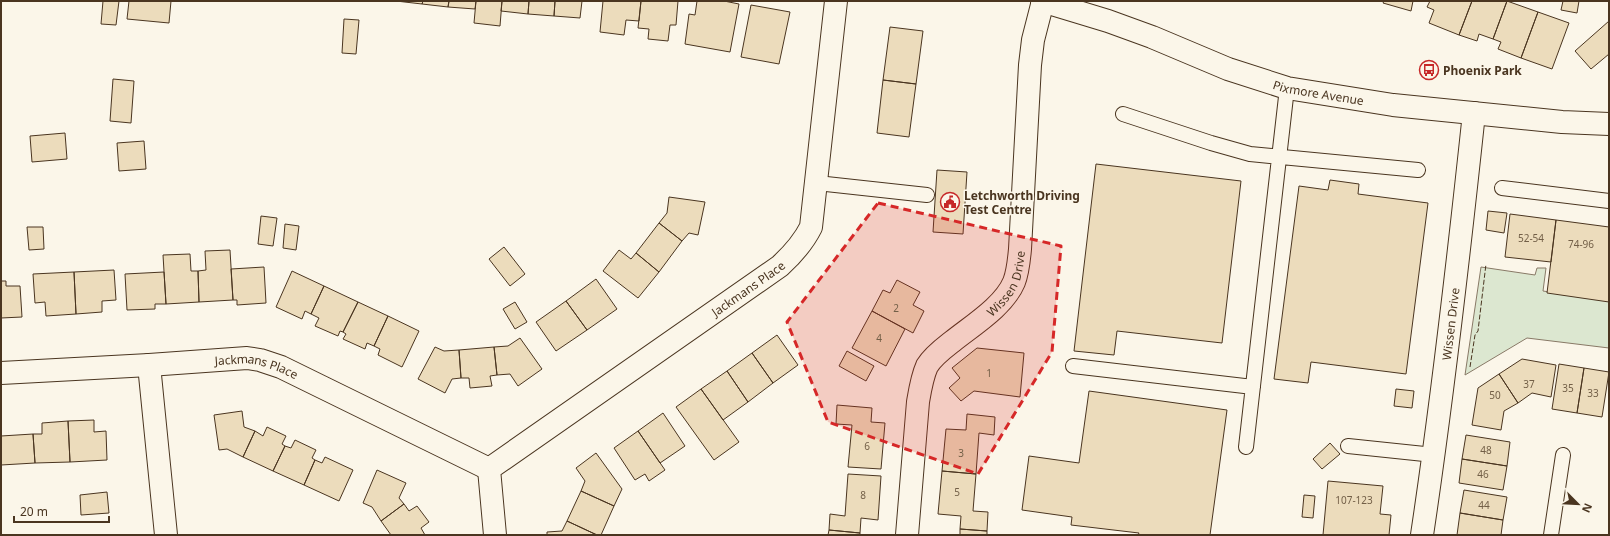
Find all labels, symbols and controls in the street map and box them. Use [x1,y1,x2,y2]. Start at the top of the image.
bus stop icon: Phoenix Park [1418,59,1440,81]
place label: Phoenix Park [1443,62,1522,79]
street label: Pixmore Avenue [1271,76,1365,109]
place label: Letchworth Driving Test Centre [964,187,1080,218]
public building icon: Letchworth Driving Test Centre [939,191,961,213]
house number: 52-54 [1518,231,1544,245]
house number: 74-96 [1568,237,1594,251]
street label: Wissen Drive [983,250,1028,320]
street label: Jackmans Place [707,257,789,321]
street label: Wissen Drive [1437,287,1463,361]
house number: 2 [893,301,899,315]
house number: 4 [876,331,882,345]
street label: Jackmans Place [213,349,301,383]
house number: 1 [986,366,992,380]
house number: 37 [1523,377,1535,391]
house number: 35 [1562,381,1574,395]
house number: 33 [1587,386,1599,400]
house number: 50 [1489,388,1501,402]
house number: 6 [864,439,870,453]
house number: 48 [1480,443,1492,457]
house number: 3 [958,446,964,460]
house number: 46 [1477,467,1489,481]
north arrow [1558,484,1598,524]
house number: 5 [954,485,960,499]
house number: 8 [860,488,866,502]
house number: 107-123 [1335,493,1373,507]
scale bar [14,498,109,524]
house number: 44 [1478,498,1490,512]
text: N [1579,501,1596,515]
text: 20 m [20,503,48,520]

